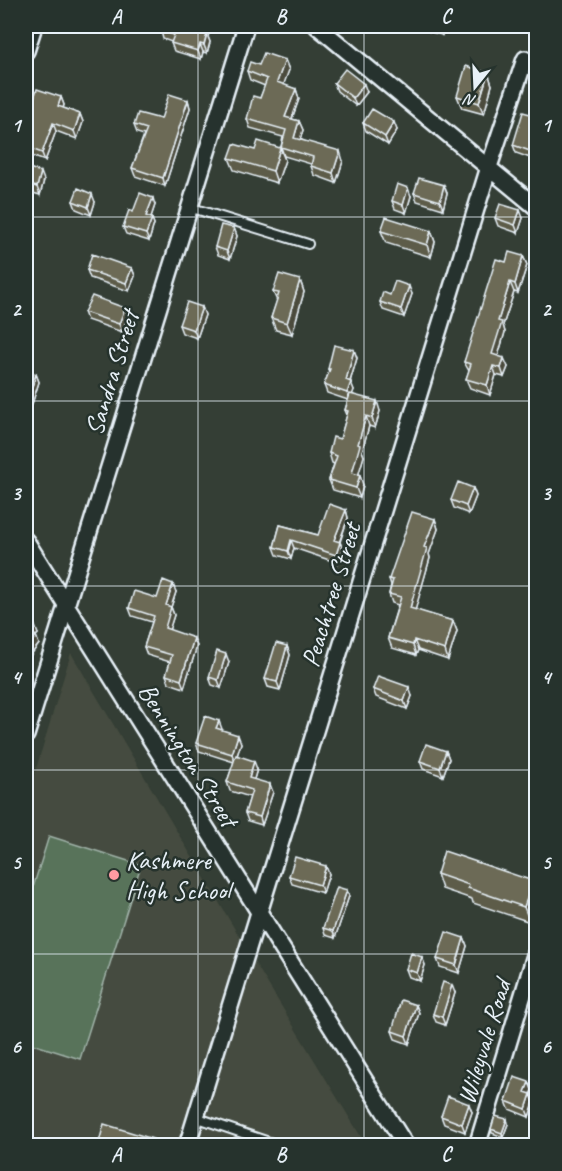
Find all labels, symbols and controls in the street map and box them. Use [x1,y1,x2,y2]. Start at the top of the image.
text: A [111,4,123,29]
text: B [276,4,288,29]
text: C [441,4,453,29]
north arrow [445,57,505,117]
text: N [460,88,478,111]
text: 1 [12,113,23,138]
text: 1 [542,113,553,138]
text: 2 [12,297,23,322]
text: 2 [542,297,553,322]
street label: Sandra Street [77,304,148,439]
text: 3 [12,481,23,506]
text: 3 [542,481,553,506]
street label: Peachtree Street [293,517,369,671]
text: 4 [12,665,24,690]
text: 4 [542,665,554,690]
street label: Bennington Street [131,677,247,836]
place label: Kashmere High School [126,844,235,907]
text: 5 [12,850,23,875]
text: 5 [542,850,553,875]
marker: Kashmere High School [107,868,121,882]
street label: Wileyvale Road [449,972,520,1108]
text: 6 [11,1034,22,1059]
text: 6 [541,1034,552,1059]
text: A [111,1142,123,1167]
text: B [276,1142,288,1167]
text: C [441,1142,453,1167]

